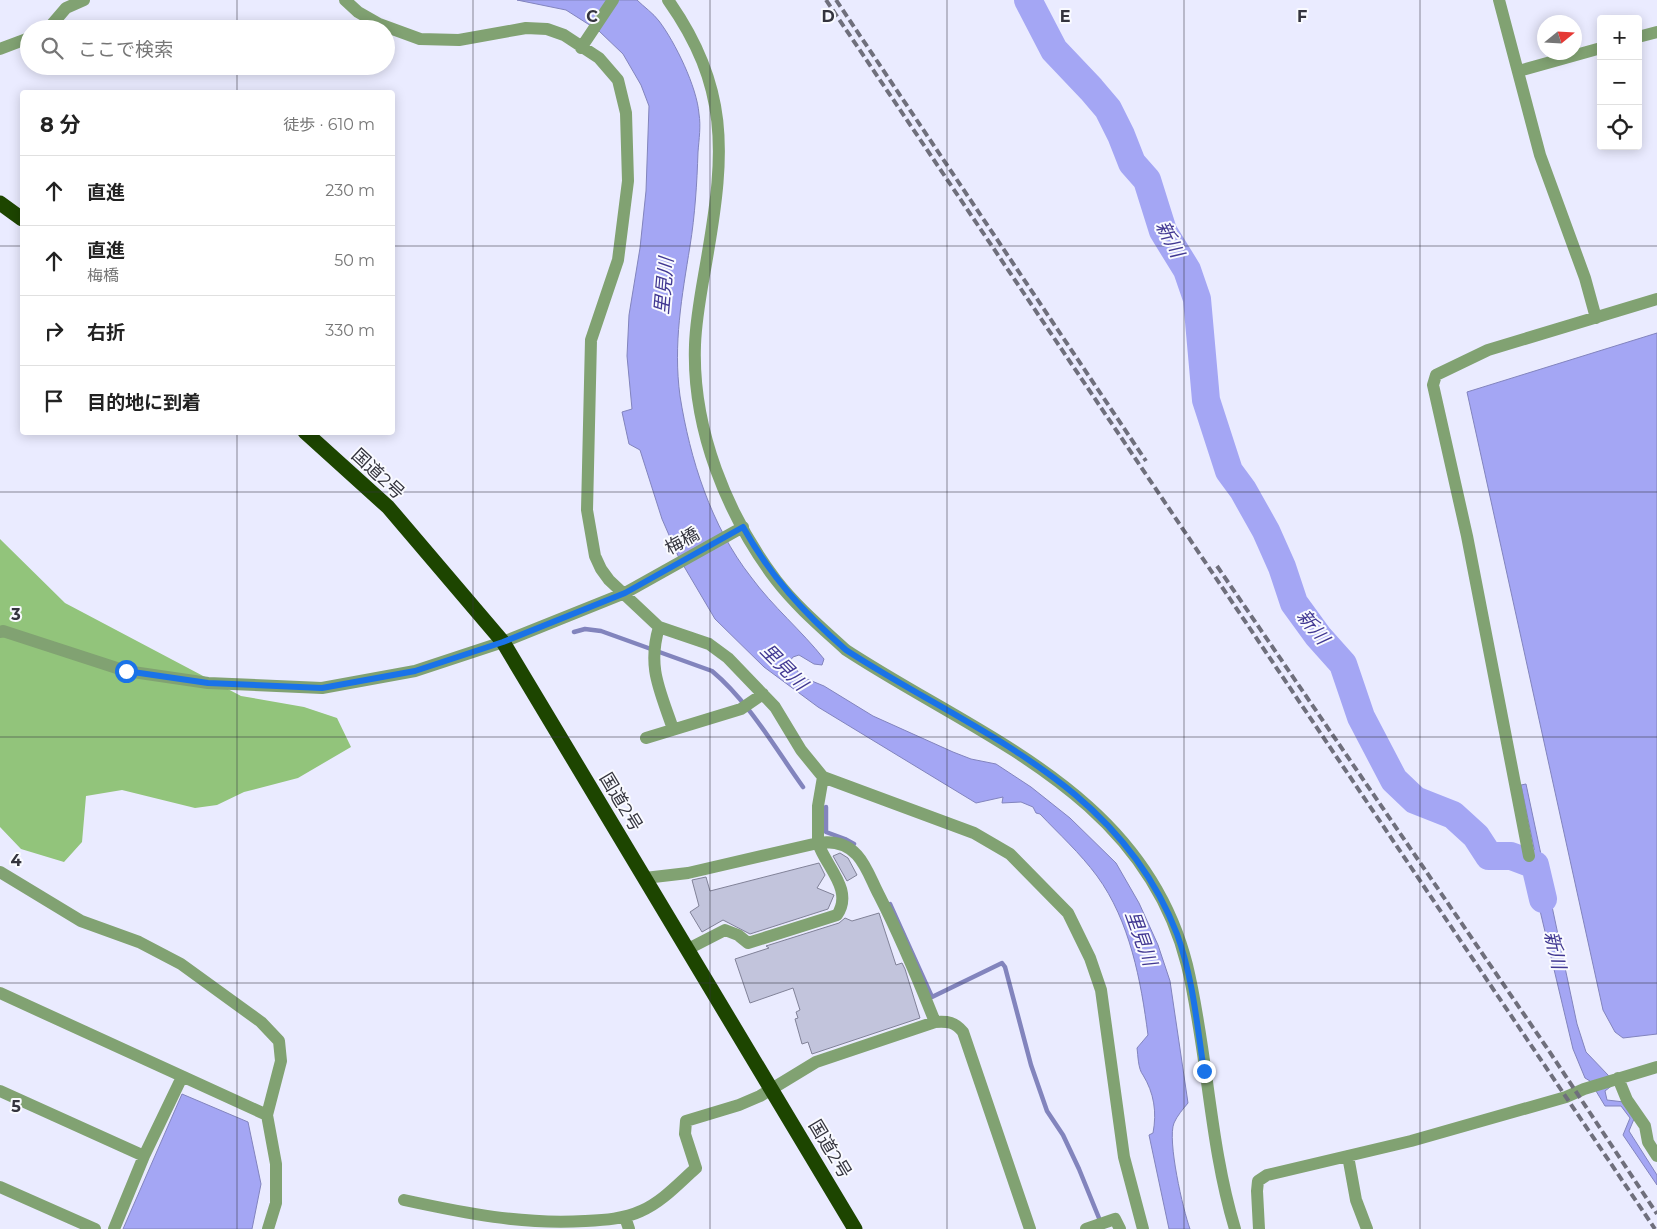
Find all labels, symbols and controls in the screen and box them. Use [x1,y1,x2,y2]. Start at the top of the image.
text: C [586,7,598,26]
text: D [821,7,835,26]
text: E [1060,7,1070,26]
text: F [1297,7,1307,26]
north arrow [1537,15,1582,60]
map controls [1597,15,1642,150]
button: + [1597,15,1642,60]
search box [20,20,395,75]
icon: search [38,34,66,62]
text: ここで検索 [78,38,173,61]
button: − [1597,60,1642,105]
button: locate [1597,105,1642,150]
text: 8 分 [40,112,81,137]
text: 徒歩 · 610 m [283,115,375,134]
icon: ahead [40,177,68,205]
text: 直進 [87,181,125,204]
text: 230 m [325,181,375,200]
water label: 新川 [1151,217,1190,263]
text: 直進 [87,239,125,262]
icon: ahead [40,247,68,275]
text: 50 m [334,251,375,270]
water label: 里見川 [650,255,678,315]
text: 梅橋 [87,266,119,285]
icon: right [40,317,68,345]
text: 右折 [87,321,125,344]
text: 330 m [325,321,375,340]
icon: arrive [40,387,68,415]
text: 目的地に到着 [87,391,201,414]
street label: 国道2号 [347,444,409,504]
street label: 梅橋 [661,523,703,559]
text: 3 [10,605,21,624]
water label: 新川 [1292,605,1335,651]
water label: 里見川 [756,639,814,697]
route start [115,660,138,683]
street label: 国道2号 [595,769,647,835]
text: 4 [10,851,22,870]
water label: 里見川 [1120,907,1162,971]
water label: 新川 [1540,929,1571,973]
route end [1193,1060,1216,1083]
text: 5 [11,1097,21,1116]
street label: 国道2号 [804,1116,856,1182]

